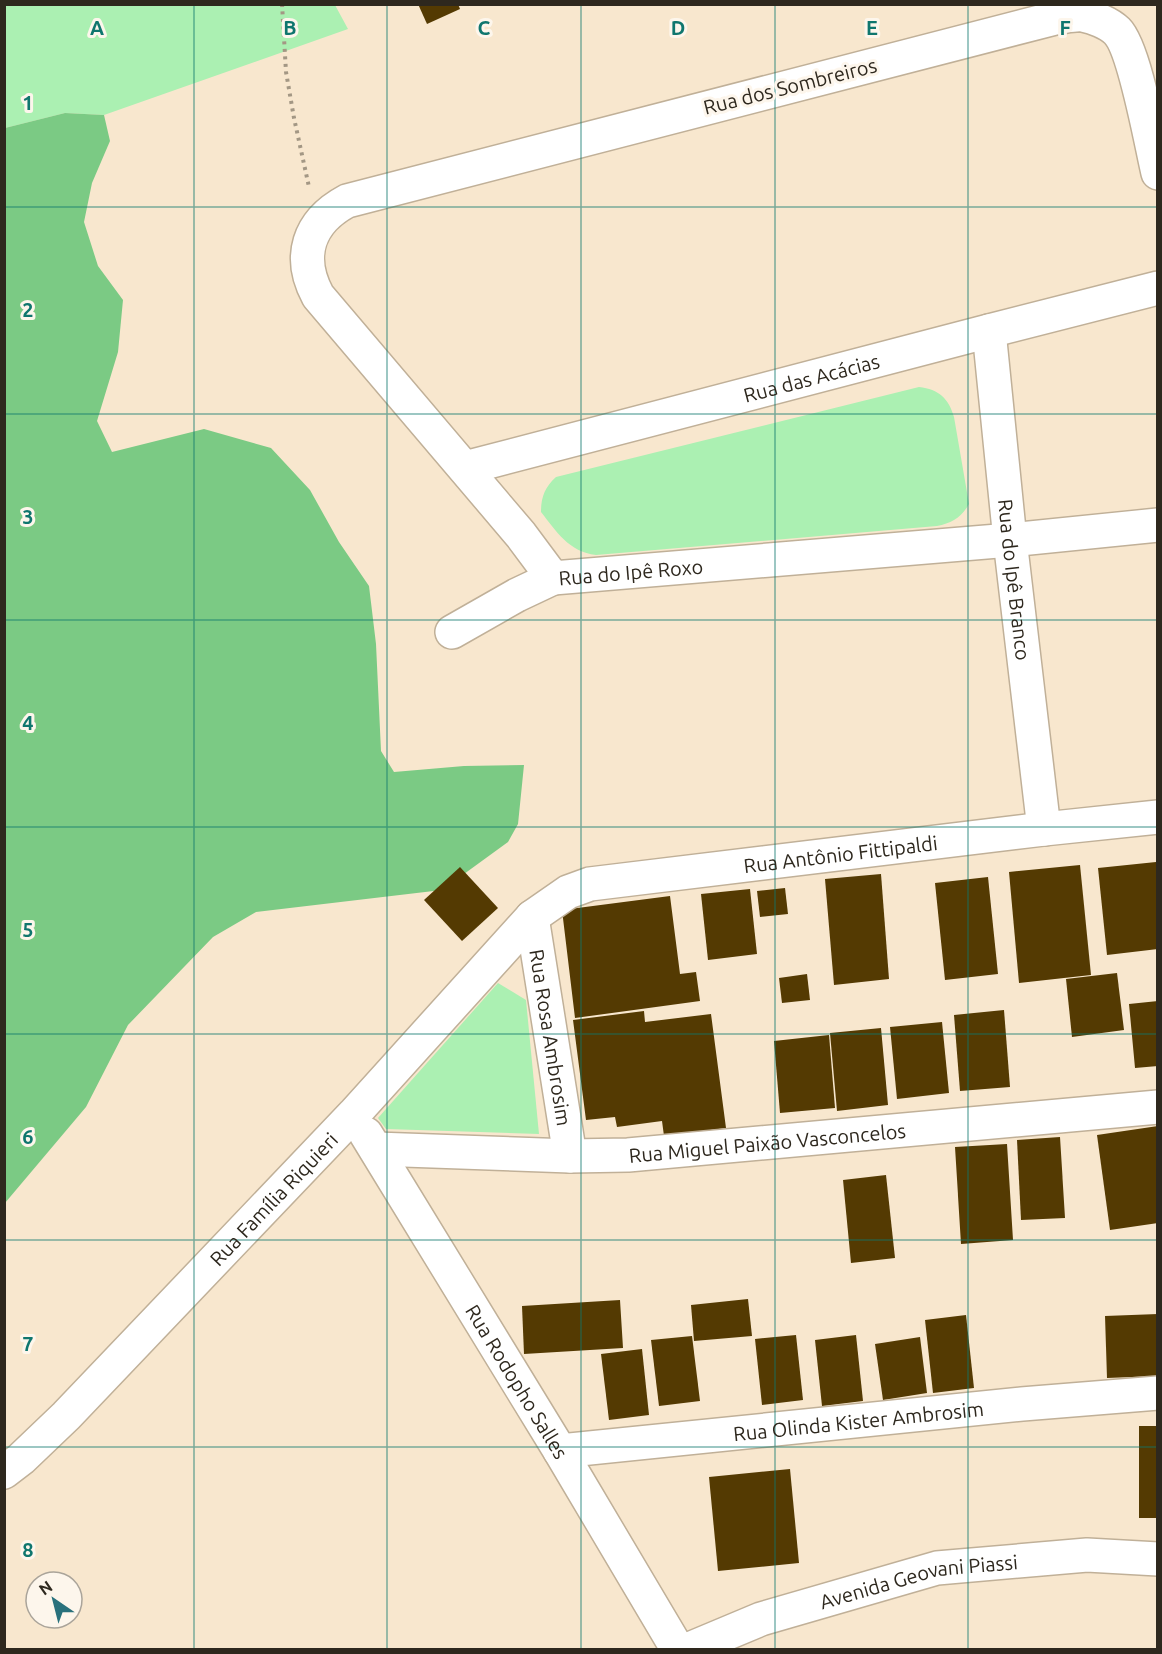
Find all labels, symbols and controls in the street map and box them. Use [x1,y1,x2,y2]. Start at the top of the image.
text: A [90,16,104,39]
text: B [283,16,297,39]
text: C [478,16,491,39]
text: D [671,16,685,39]
text: E [866,16,878,39]
text: F [1059,16,1071,39]
street label: Rua dos Sombreiros [701,53,879,119]
text: 1 [22,91,34,114]
text: 2 [22,298,34,321]
street label: Rua das Acácias [741,349,882,406]
street label: Rua do Ipê Branco [994,498,1036,662]
text: 3 [22,505,34,528]
street label: Rua do Ipê Roxo [558,554,704,589]
text: 4 [22,711,34,734]
street label: Rua Antônio Fittipaldi [742,831,939,877]
text: 5 [22,918,34,941]
street label: Rua Rosa Ambrosim [526,948,577,1127]
street label: Rua Miguel Paixão Vasconcelos [628,1118,907,1166]
text: 6 [22,1125,34,1148]
street label: Rua Família Riquieri [205,1127,342,1270]
street label: Rua Rodopho Salles [461,1300,573,1463]
text: 7 [22,1332,34,1355]
street label: Rua Olinda Kister Ambrosim [732,1396,985,1445]
text: 8 [22,1538,34,1561]
street label: Avenida Geovani Piassi [817,1550,1019,1613]
north arrow [24,1570,84,1630]
text: N [35,1577,55,1599]

